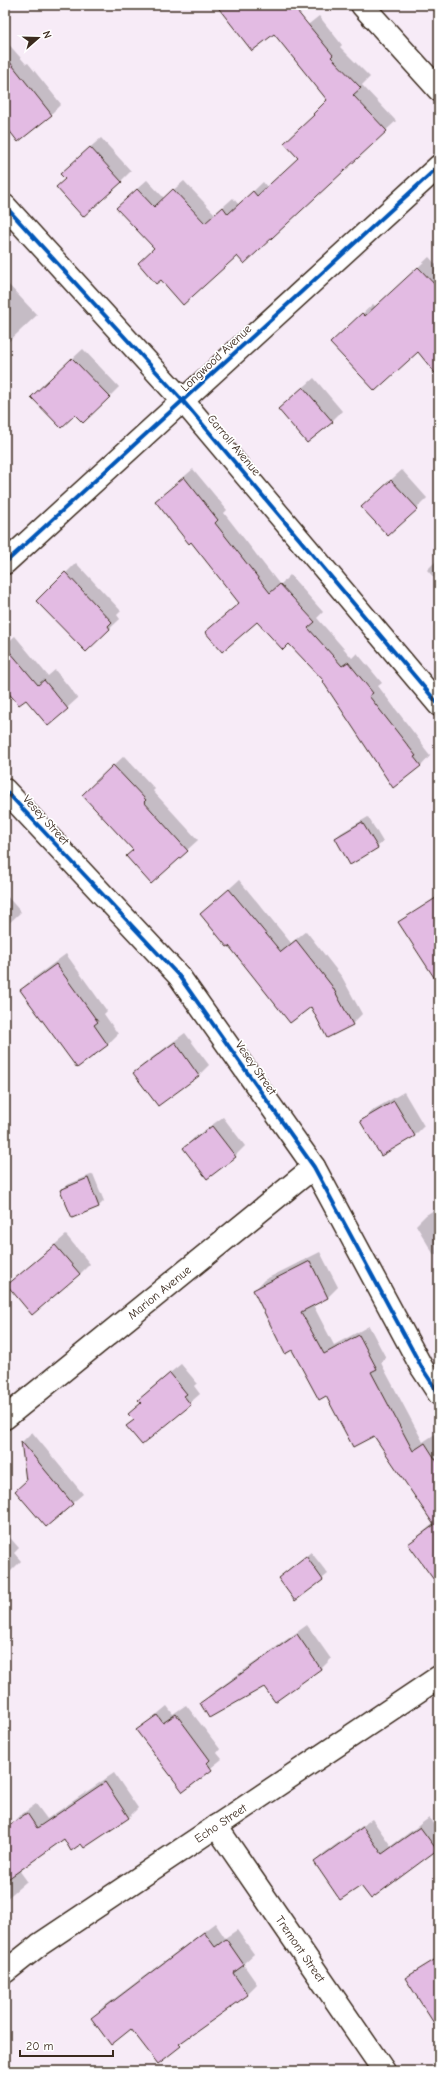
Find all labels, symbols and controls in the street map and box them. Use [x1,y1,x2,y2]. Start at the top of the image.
north arrow [18,18,58,58]
text: N [40,29,54,40]
street label: Longwood Avenue [178,322,254,394]
street label: Carroll Avenue [205,412,263,478]
street label: Vesey Street [20,792,72,848]
street label: Vesey Street [232,1039,280,1098]
street label: Marion Avenue [125,1263,194,1322]
street label: Echo Street [192,1801,250,1846]
street label: Tremont Street [273,1913,328,1985]
scale bar [20,2032,113,2058]
text: 20 m [26,2039,54,2053]

